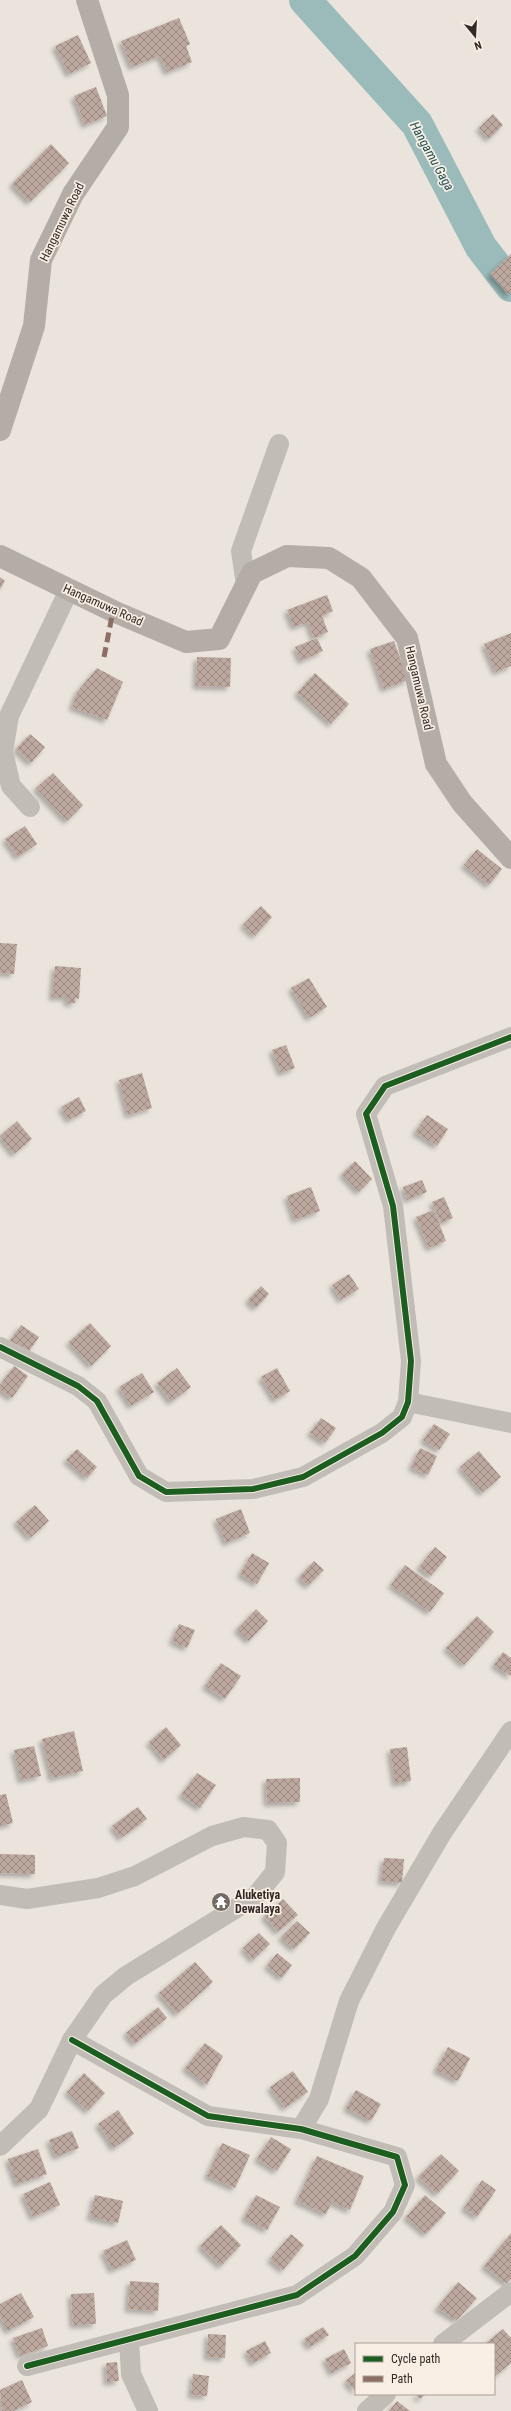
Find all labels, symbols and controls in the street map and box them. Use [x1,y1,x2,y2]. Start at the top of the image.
north arrow [455,16,495,56]
text: N [472,38,483,52]
water label: Hangamu Gaga [407,119,457,193]
street label: Hangamuwa Road [37,180,87,264]
street label: Hangamuwa Road [61,581,145,629]
street label: Hangamuwa Road [403,645,435,731]
place label: Aluketiya Dewalaya [235,1888,281,1916]
temple icon: Aluketiya Dewalaya [210,1891,232,1913]
legend [355,2343,495,2395]
text: Cycle path [391,2352,441,2366]
text: Path [391,2372,413,2386]

